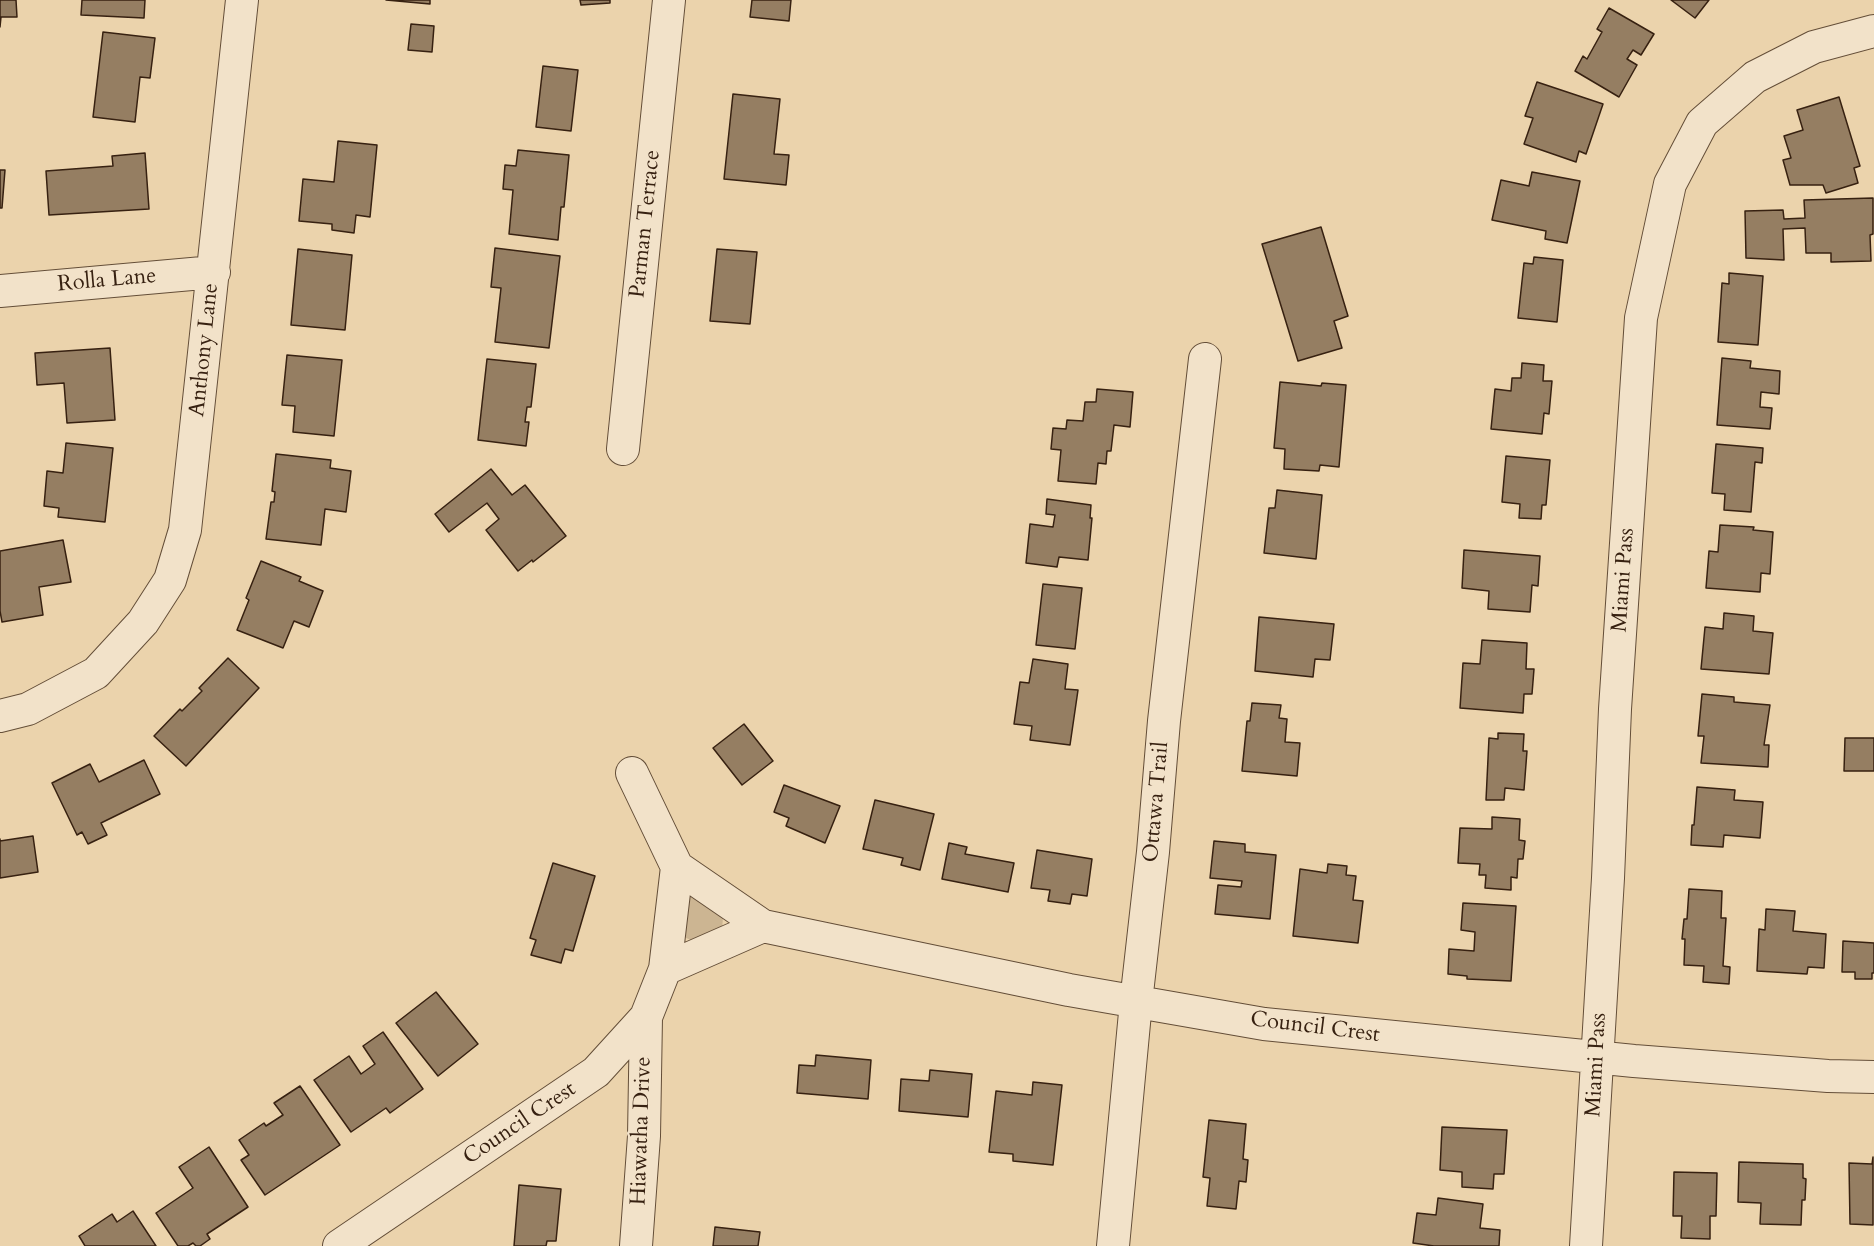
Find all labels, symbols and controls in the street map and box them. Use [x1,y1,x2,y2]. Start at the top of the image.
street label: Parman Terrace [625,149,667,299]
street label: Rolla Lane [57,264,157,298]
street label: Anthony Lane [185,282,225,418]
street label: Miami Pass [1607,527,1641,633]
street label: Ottawa Trail [1139,741,1175,863]
street label: Council Crest [1249,1007,1381,1049]
street label: Miami Pass [1581,1012,1613,1118]
street label: Hiawatha Drive [626,1056,658,1206]
street label: Council Crest [459,1077,581,1171]

